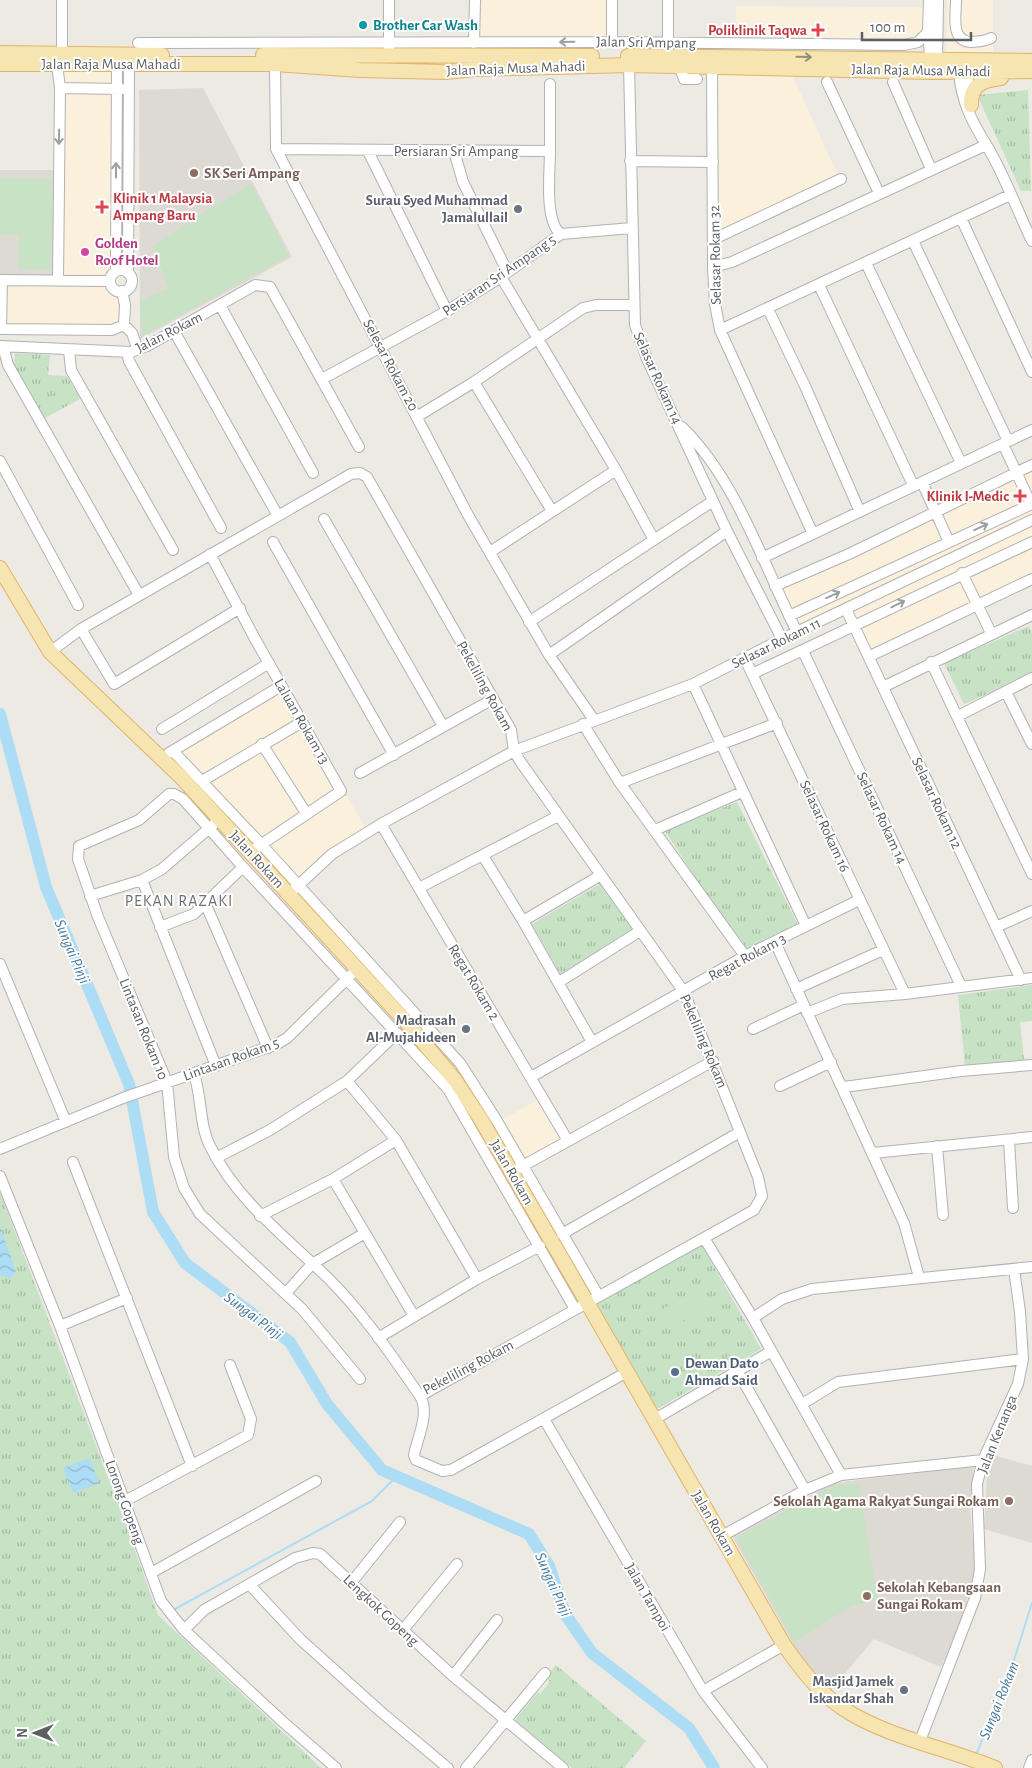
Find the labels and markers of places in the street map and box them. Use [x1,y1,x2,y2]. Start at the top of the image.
place label: Brother Car Wash [373,18,478,33]
marker: Brother Car Wash [357,19,369,31]
place label: Poliklinik Taqwa [708,23,807,38]
marker: Poliklinik Taqwa [811,23,825,37]
place label: SK Seri Ampang [204,166,300,181]
marker: SK Seri Ampang [188,167,200,179]
place label: Klinik 1 Malaysia Ampang Baru [113,191,213,223]
place label: Surau Syed Muhammad Jamalullail [366,193,508,225]
marker: Klinik 1 Malaysia Ampang Baru [95,200,109,214]
marker: Surau Syed Muhammad Jamalullail [512,203,524,215]
place label: Golden Roof Hotel [95,236,159,268]
marker: Golden Roof Hotel [79,246,91,258]
place label: Klinik I-Medic [926,489,1009,504]
marker: Klinik I-Medic [1013,489,1027,503]
place label: Madrasah Al-Mujahideen [366,1013,456,1045]
marker: Madrasah Al-Mujahideen [460,1023,472,1035]
place label: Dewan Dato Ahmad Said [685,1356,759,1388]
marker: Dewan Dato Ahmad Said [669,1366,681,1378]
place label: Sekolah Agama Rakyat Sungai Rokam [773,1494,999,1509]
marker: Sekolah Agama Rakyat Sungai Rokam [1003,1495,1015,1507]
place label: Sekolah Kebangsaan Sungai Rokam [877,1580,1001,1612]
marker: Sekolah Kebangsaan Sungai Rokam [861,1590,873,1602]
place label: Masjid Jamek Iskandar Shah [809,1674,895,1706]
marker: Masjid Jamek Iskandar Shah [898,1684,910,1696]

